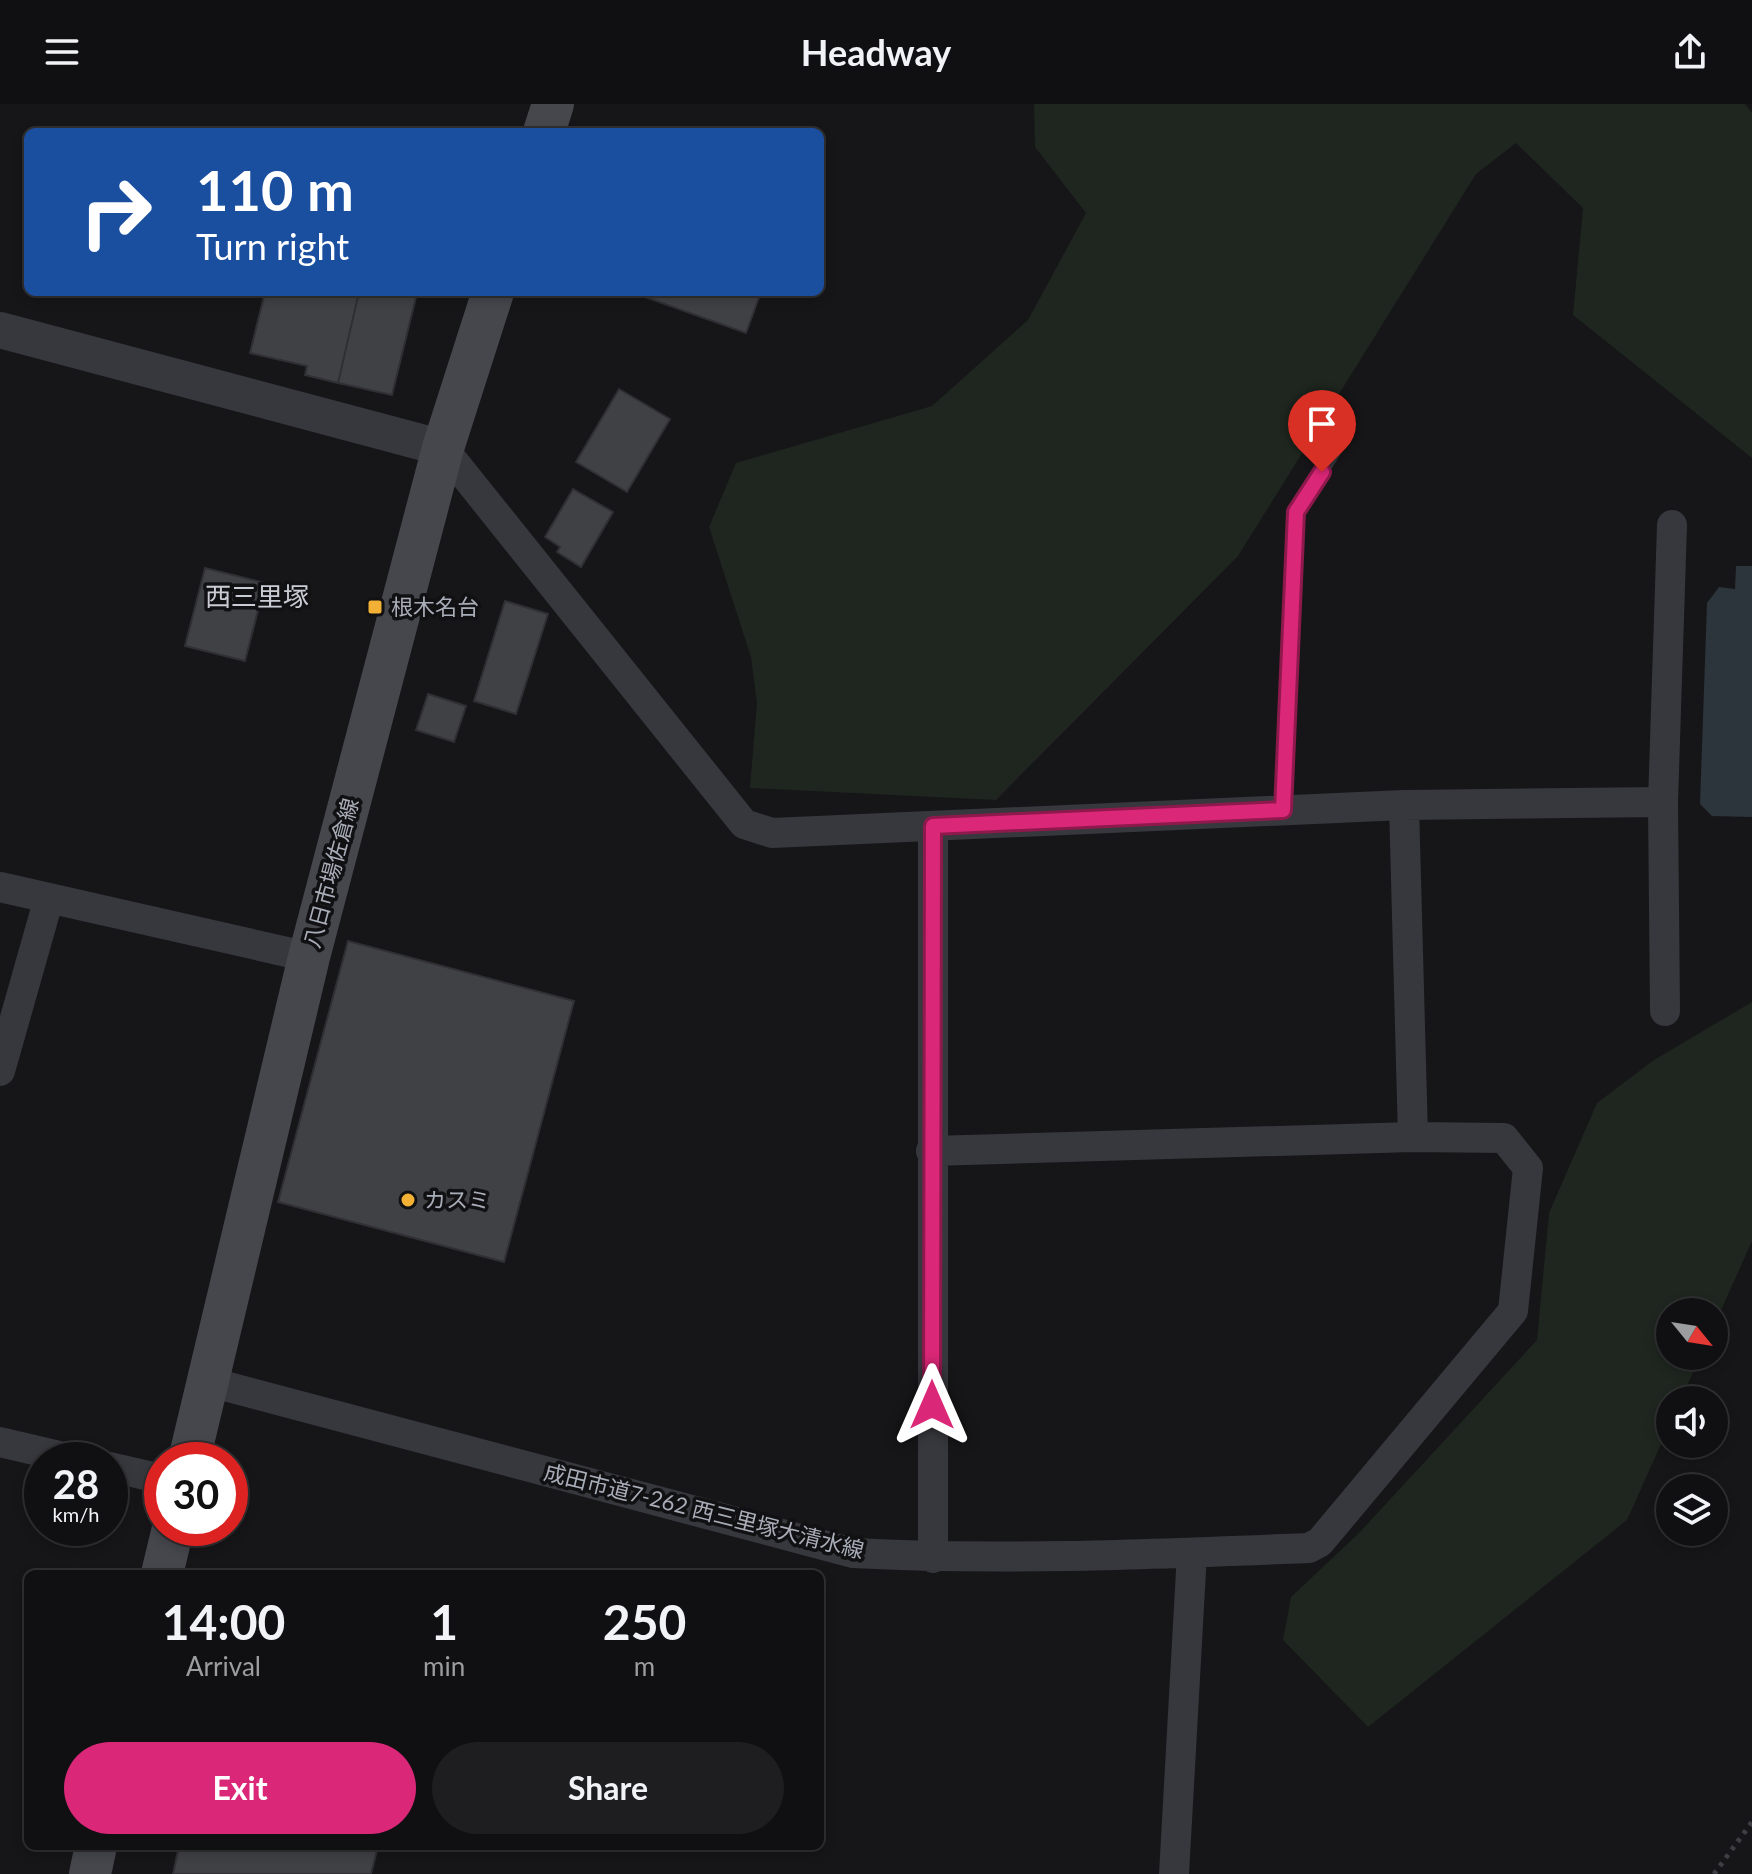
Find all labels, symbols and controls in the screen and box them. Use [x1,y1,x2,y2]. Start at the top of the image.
icon: menu [40,30,84,74]
text: Headway [801,30,951,74]
icon: share [1668,30,1712,74]
text: 110 m [196,156,354,223]
icon: right [64,160,168,264]
text: Turn right [196,224,349,268]
pin [1288,390,1356,472]
icon: arrive [1300,402,1344,446]
district label: 西三里塚 [205,580,309,612]
place label: 根木名台 [391,593,479,620]
marker: 根木名台 [366,598,384,616]
street label: 八日市場佐倉線 [298,795,363,951]
place label: カスミ [424,1186,490,1213]
marker: カスミ [399,1191,417,1209]
north arrow [1656,1298,1728,1370]
map controls [1656,1298,1728,1546]
position arrow [890,1363,974,1447]
button: sound [1656,1386,1728,1458]
speed limit sign: 30 [144,1442,248,1546]
street label: 成田市道7-262 西三里塚大清水線 [541,1458,867,1563]
text: 28 [53,1460,99,1508]
button: layers [1656,1474,1728,1546]
text: km/h [53,1502,99,1526]
text: 14:00 [162,1593,285,1650]
text: 1 [430,1593,458,1650]
text: 250 [603,1593,686,1650]
text: Arrival [186,1650,261,1682]
text: min [423,1650,465,1682]
text: m [634,1650,655,1682]
button: Exit [64,1742,416,1834]
button: Share [432,1742,784,1834]

